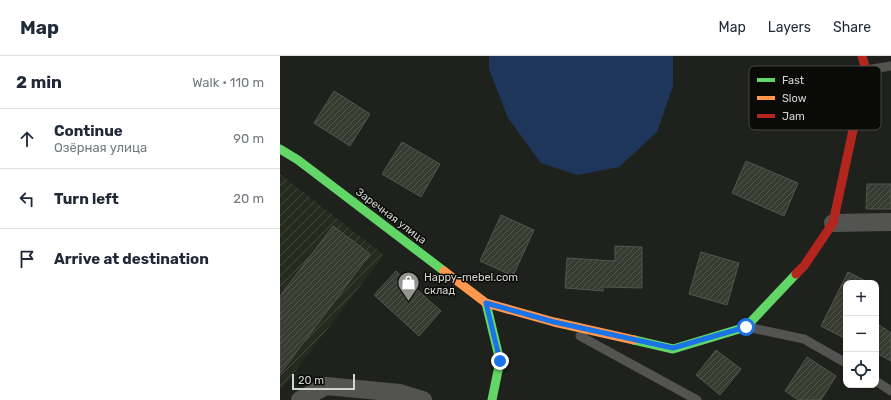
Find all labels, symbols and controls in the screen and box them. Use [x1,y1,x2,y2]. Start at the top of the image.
text: Map [20,16,59,39]
text: Map [719,19,746,36]
text: Layers [768,19,811,36]
text: Share [833,19,871,36]
legend [749,66,881,130]
text: 2 min [16,72,62,92]
text: Fast [782,74,805,87]
text: Walk · 110 m [192,75,264,90]
text: Slow [782,92,807,105]
text: Jam [782,110,805,123]
text: Continue [54,122,123,140]
icon: ahead [16,128,38,150]
text: 90 m [233,131,264,146]
text: Озёрная улица [54,140,147,155]
street label: Заречная улица [353,185,429,247]
icon: left [16,188,38,210]
text: Turn left [54,190,119,208]
text: 20 m [233,191,264,206]
icon: arrive [16,248,38,270]
text: Arrive at destination [54,250,209,268]
shop icon: Happy-mebel.com склад [395,270,421,303]
place label: Happy-mebel.com склад [424,271,518,297]
map controls [843,280,879,388]
button: + [843,280,879,316]
button: − [843,316,879,352]
route start [737,318,755,336]
route end [491,352,509,370]
button: locate [843,352,879,388]
scale bar [292,372,355,391]
text: 20 m [298,374,324,387]

